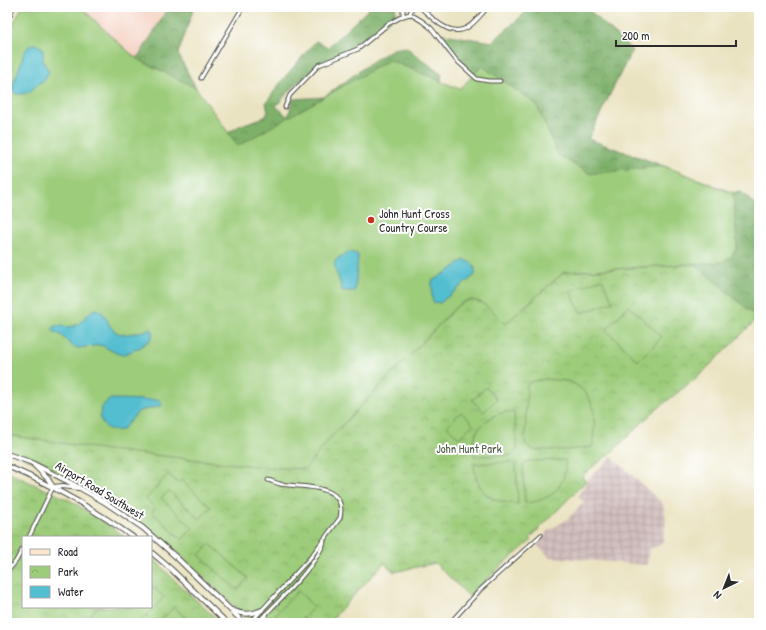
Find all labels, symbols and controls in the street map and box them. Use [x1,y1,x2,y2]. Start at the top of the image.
scale bar [616,22,736,48]
text: 200 m [622,27,649,44]
place label: John Hunt Cross Country Course [379,205,450,236]
marker: John Hunt Cross Country Course [366,215,376,225]
park label: John Hunt Park [436,440,502,457]
street label: Airport Road Southwest [53,457,148,524]
legend [22,536,152,608]
text: Road [58,543,78,560]
text: Park [58,563,78,580]
north arrow [704,568,744,608]
text: Water [58,583,84,600]
text: N [710,588,724,602]

